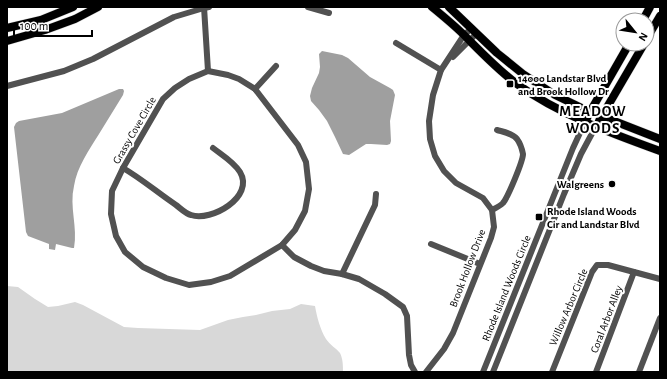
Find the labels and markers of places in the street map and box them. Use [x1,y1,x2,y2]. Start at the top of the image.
place label: 14000 Landstar Blvd and Brook Hollow Dr [518,73,609,97]
marker: 14000 Landstar Blvd and Brook Hollow Dr [505,79,515,89]
place label: Walgreens [557,179,604,190]
marker: Walgreens [607,179,617,189]
place label: Rhode Island Woods Cir and Landstar Blvd [547,206,640,230]
marker: Rhode Island Woods Cir and Landstar Blvd [534,212,544,222]

